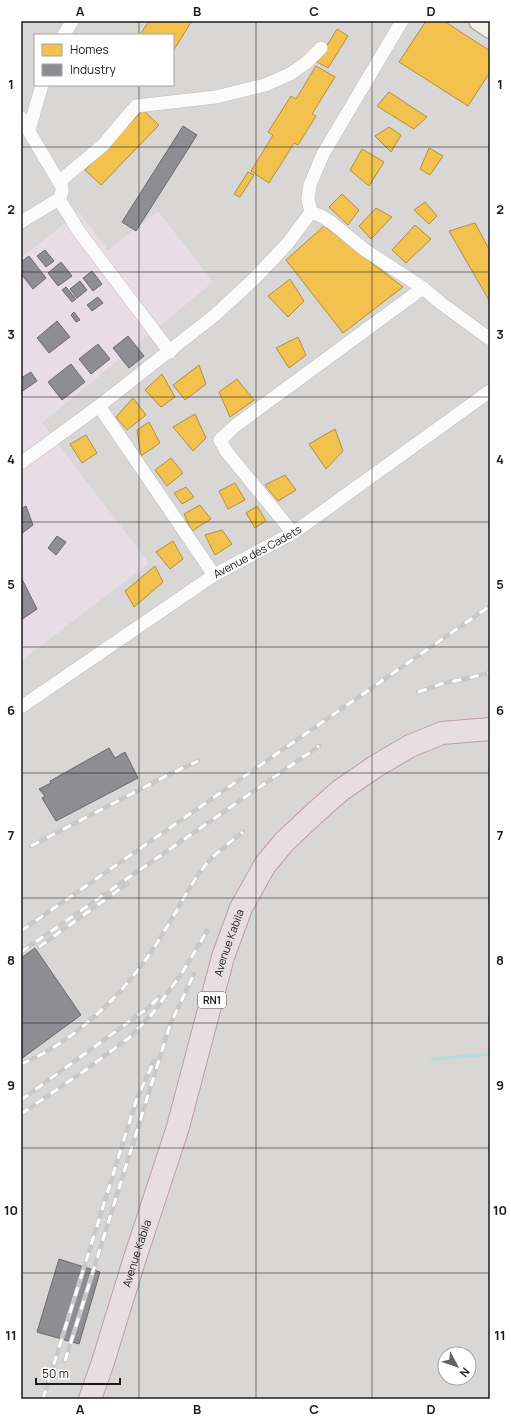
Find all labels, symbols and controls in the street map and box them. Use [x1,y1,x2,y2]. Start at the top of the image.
text: A [76,2,85,20]
text: B [193,2,201,20]
text: C [309,2,319,20]
text: D [426,2,436,20]
legend [34,34,174,86]
text: Homes [70,41,109,58]
text: Industry [70,61,116,78]
text: 1 [8,75,14,93]
text: 1 [497,75,503,93]
text: 2 [7,200,15,218]
text: 2 [496,200,504,218]
text: 3 [7,325,15,343]
text: 3 [496,325,504,343]
text: 4 [7,450,15,468]
text: 4 [496,450,504,468]
street label: Avenue des Cadets [210,521,304,581]
text: 5 [7,575,15,593]
text: 5 [496,575,504,593]
text: 6 [7,701,15,719]
text: 6 [496,701,504,719]
text: 7 [8,826,15,844]
text: 7 [497,826,504,844]
street label: Avenue Kabila [210,907,247,978]
text: 8 [7,951,15,969]
text: 8 [496,951,504,969]
road number: RN1 [198,992,226,1008]
text: 9 [7,1076,15,1094]
text: 9 [496,1076,504,1094]
text: 10 [4,1201,18,1219]
text: 10 [493,1201,507,1219]
street label: Avenue Kabila [118,1217,154,1289]
text: 11 [5,1326,17,1344]
text: 11 [494,1326,506,1344]
north arrow [437,1346,477,1386]
scale bar [36,1360,120,1386]
text: 50 m [42,1365,69,1382]
text: N [457,1365,473,1381]
text: A [76,1400,85,1418]
text: B [193,1400,201,1418]
text: C [309,1400,319,1418]
text: D [426,1400,436,1418]

